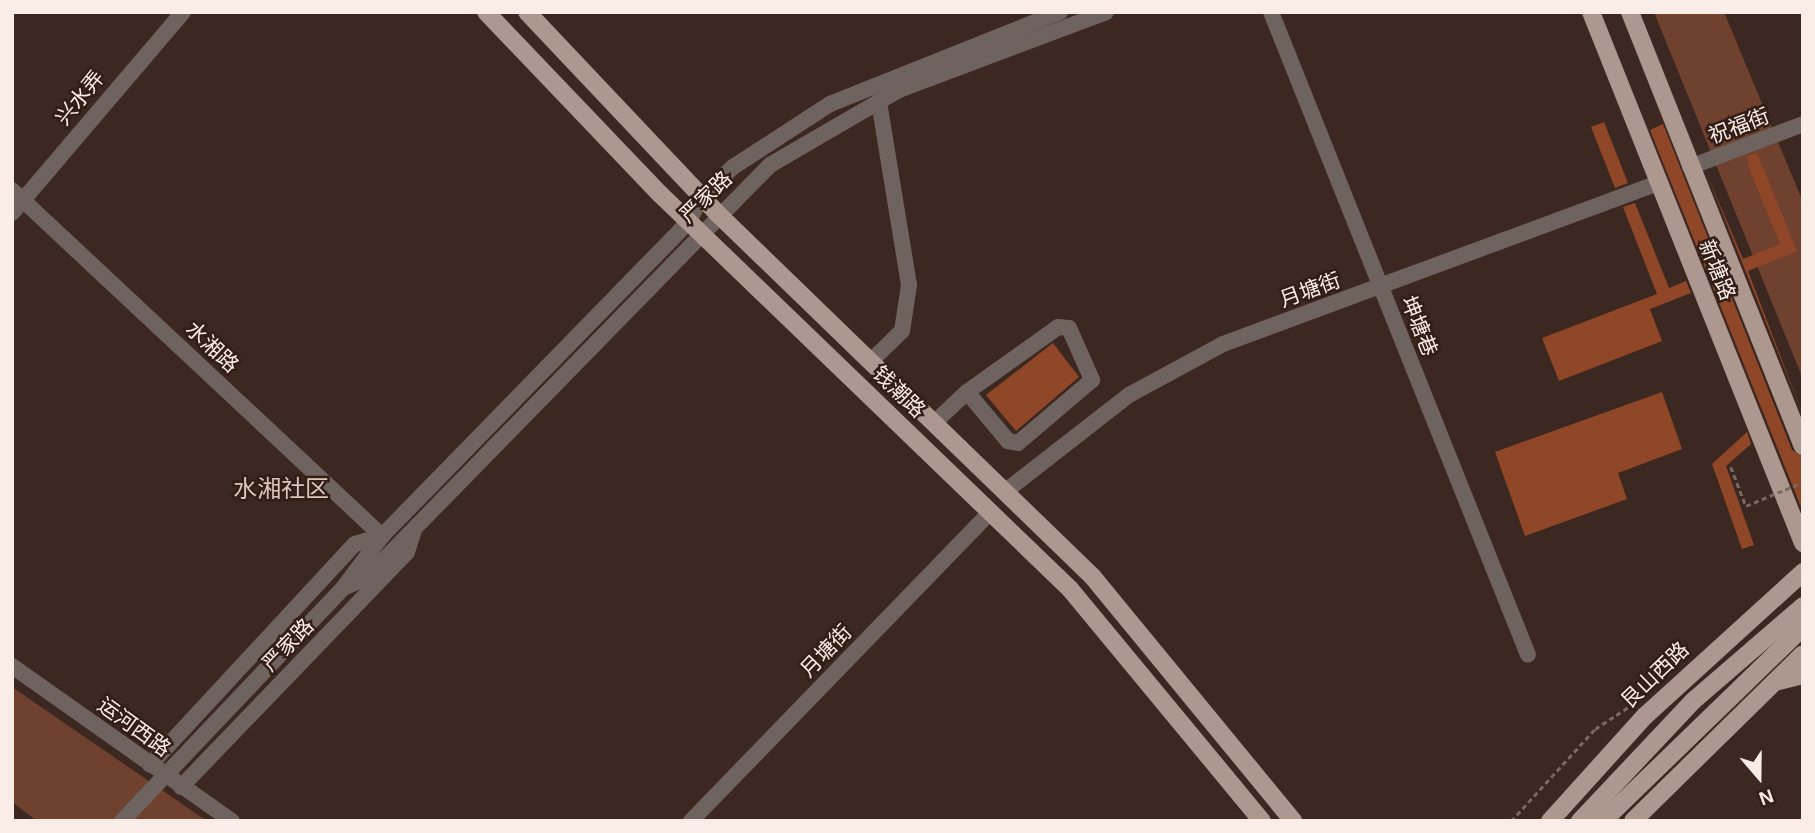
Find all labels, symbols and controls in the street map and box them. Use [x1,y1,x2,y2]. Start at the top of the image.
street label: 兴水弄 [50,66,110,130]
street label: 祝福街 [1705,103,1773,149]
street label: 严家路 [675,166,737,228]
street label: 新塘路 [1694,236,1740,304]
street label: 月塘街 [1276,267,1344,313]
street label: 坤塘巷 [1396,292,1442,360]
street label: 水湘路 [180,316,244,378]
street label: 钱潮路 [868,361,930,423]
district label: 水湘社区 [233,475,329,503]
street label: 严家路 [257,614,319,676]
street label: 月塘街 [795,620,857,682]
street label: 艮山西路 [1616,637,1694,713]
street label: 运河西路 [93,692,175,762]
north arrow [1724,742,1794,812]
text: N [1756,785,1776,809]

